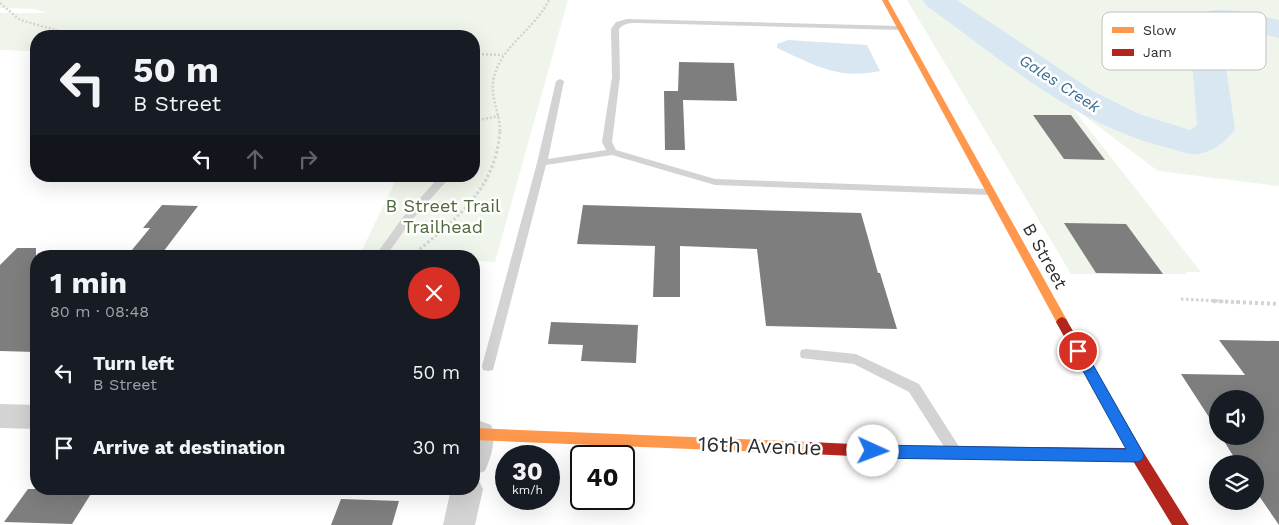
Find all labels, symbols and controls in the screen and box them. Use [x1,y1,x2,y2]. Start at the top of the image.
legend [1102,12,1266,70]
text: Slow [1143,22,1176,38]
text: Jam [1143,44,1172,60]
text: 50 m [133,49,219,91]
icon: left [50,50,115,115]
water label: Gales Creek [1016,50,1105,117]
text: B Street [133,91,221,116]
icon: left [188,145,216,173]
icon: ahead [241,145,269,173]
icon: right [294,145,322,173]
park label: B Street Trail Trailhead [386,195,501,237]
street label: B Street [1019,219,1072,293]
text: 1 min [50,265,127,300]
button: close [408,267,460,319]
text: 80 m · 08:48 [50,302,149,321]
pin [1057,330,1099,372]
icon: arrive [1064,337,1092,365]
text: Turn left [93,352,174,375]
icon: left [50,359,78,387]
text: 50 m [413,361,460,384]
text: B Street [93,375,157,394]
map controls [1209,390,1264,510]
button: sound [1209,390,1264,445]
position arrow [846,424,898,476]
street label: 16th Avenue [698,431,822,460]
icon: arrive [50,434,78,462]
text: Arrive at destination [93,436,285,459]
text: 30 m [413,436,460,459]
speed limit sign: 40 [570,445,635,510]
button: layers [1209,455,1264,510]
text: 30 [512,457,543,486]
text: km/h [512,483,543,497]

